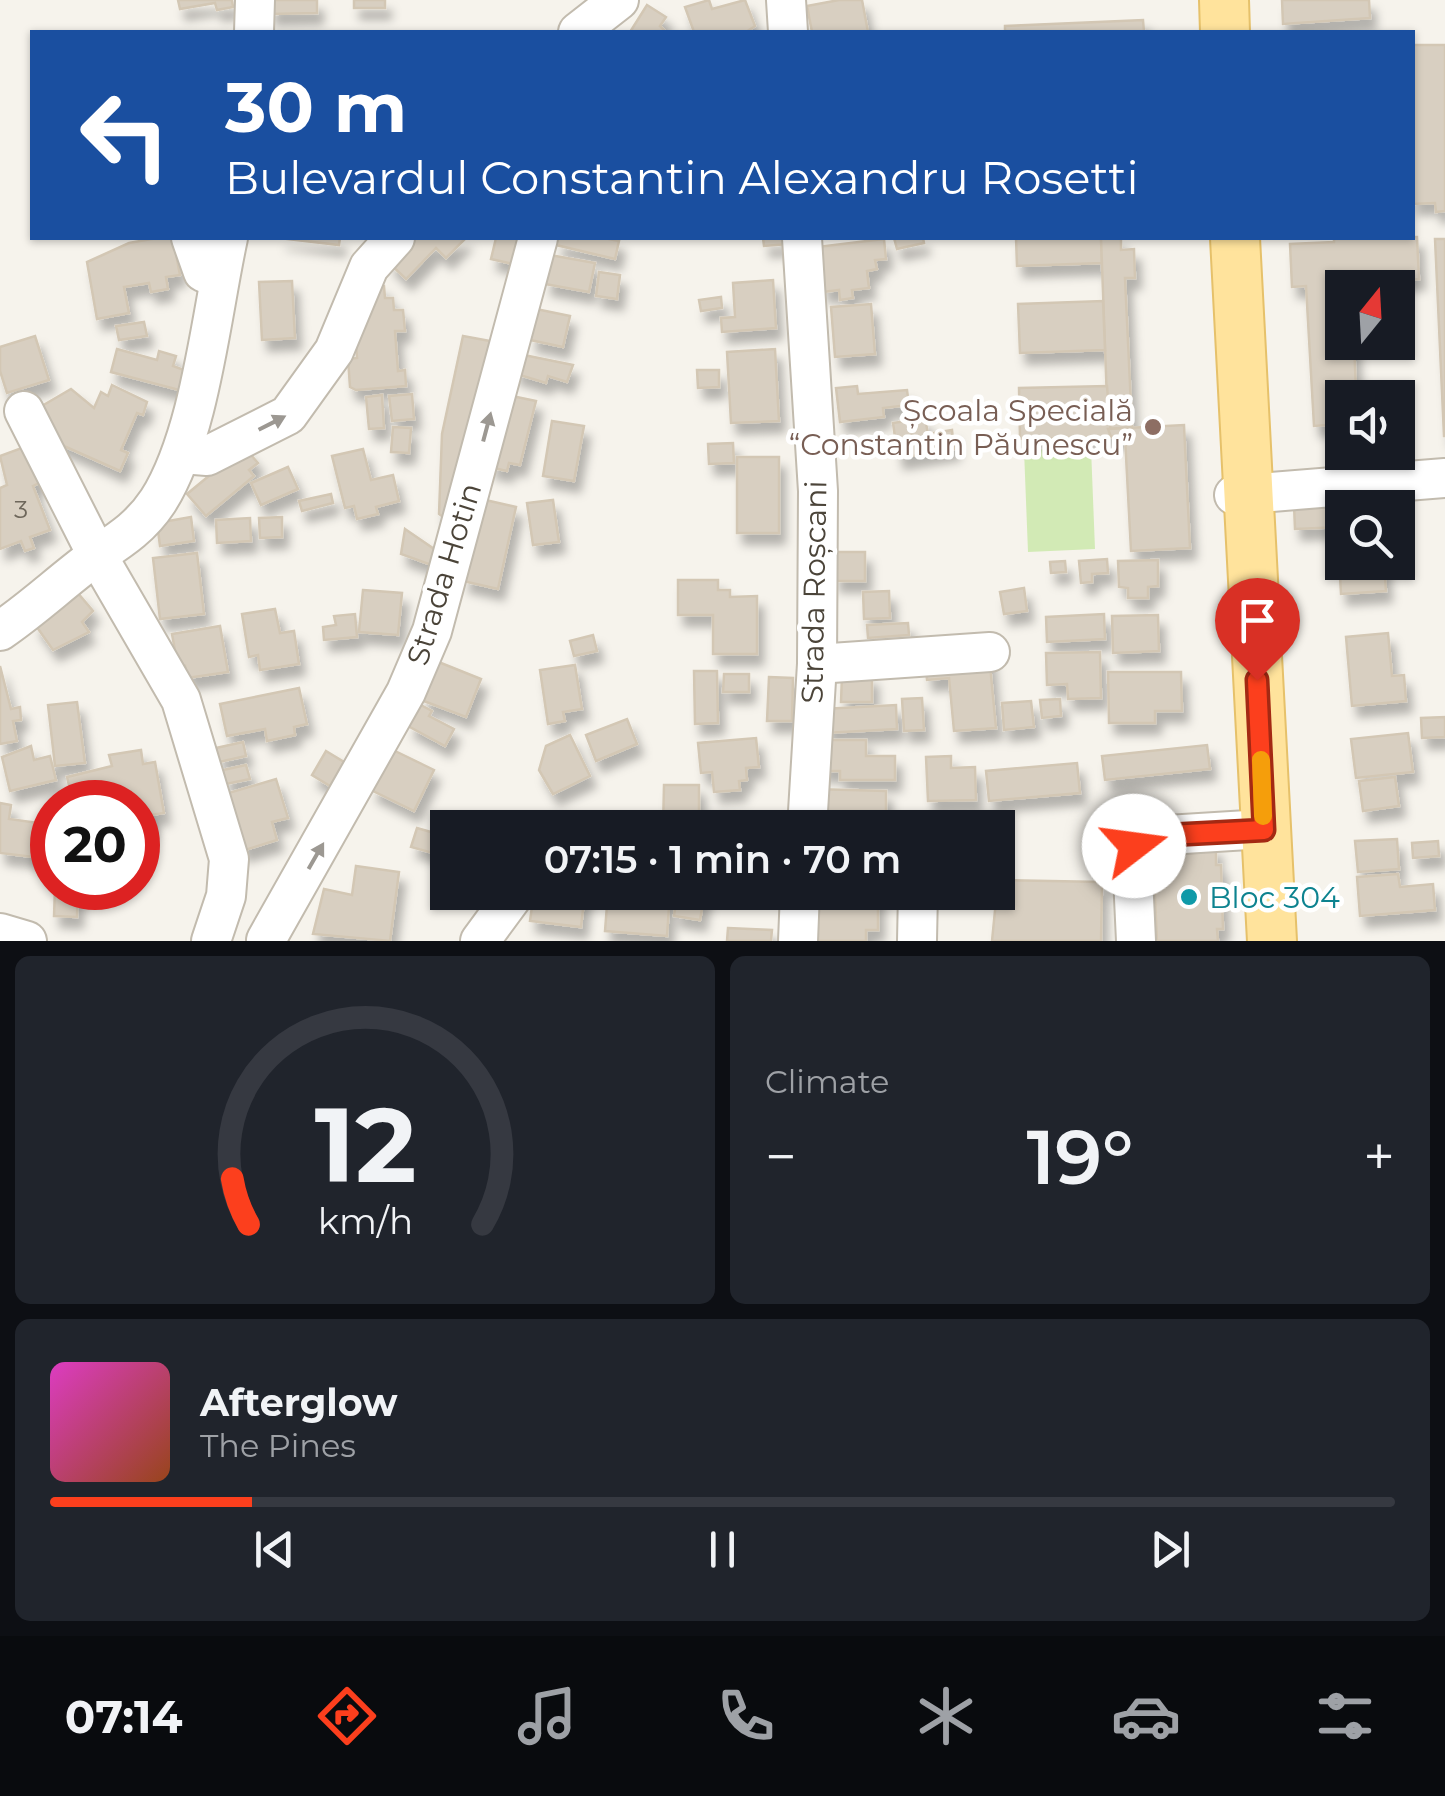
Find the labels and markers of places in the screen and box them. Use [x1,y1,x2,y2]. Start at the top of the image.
place label: Școala Specială “Constantin Păunescu” [789,392,1133,463]
marker: Școala Specială “Constantin Păunescu” [1142,416,1164,438]
pin [1215,578,1300,681]
place label: Bloc 304 [1209,879,1340,916]
marker: Bloc 304 [1178,886,1200,908]

